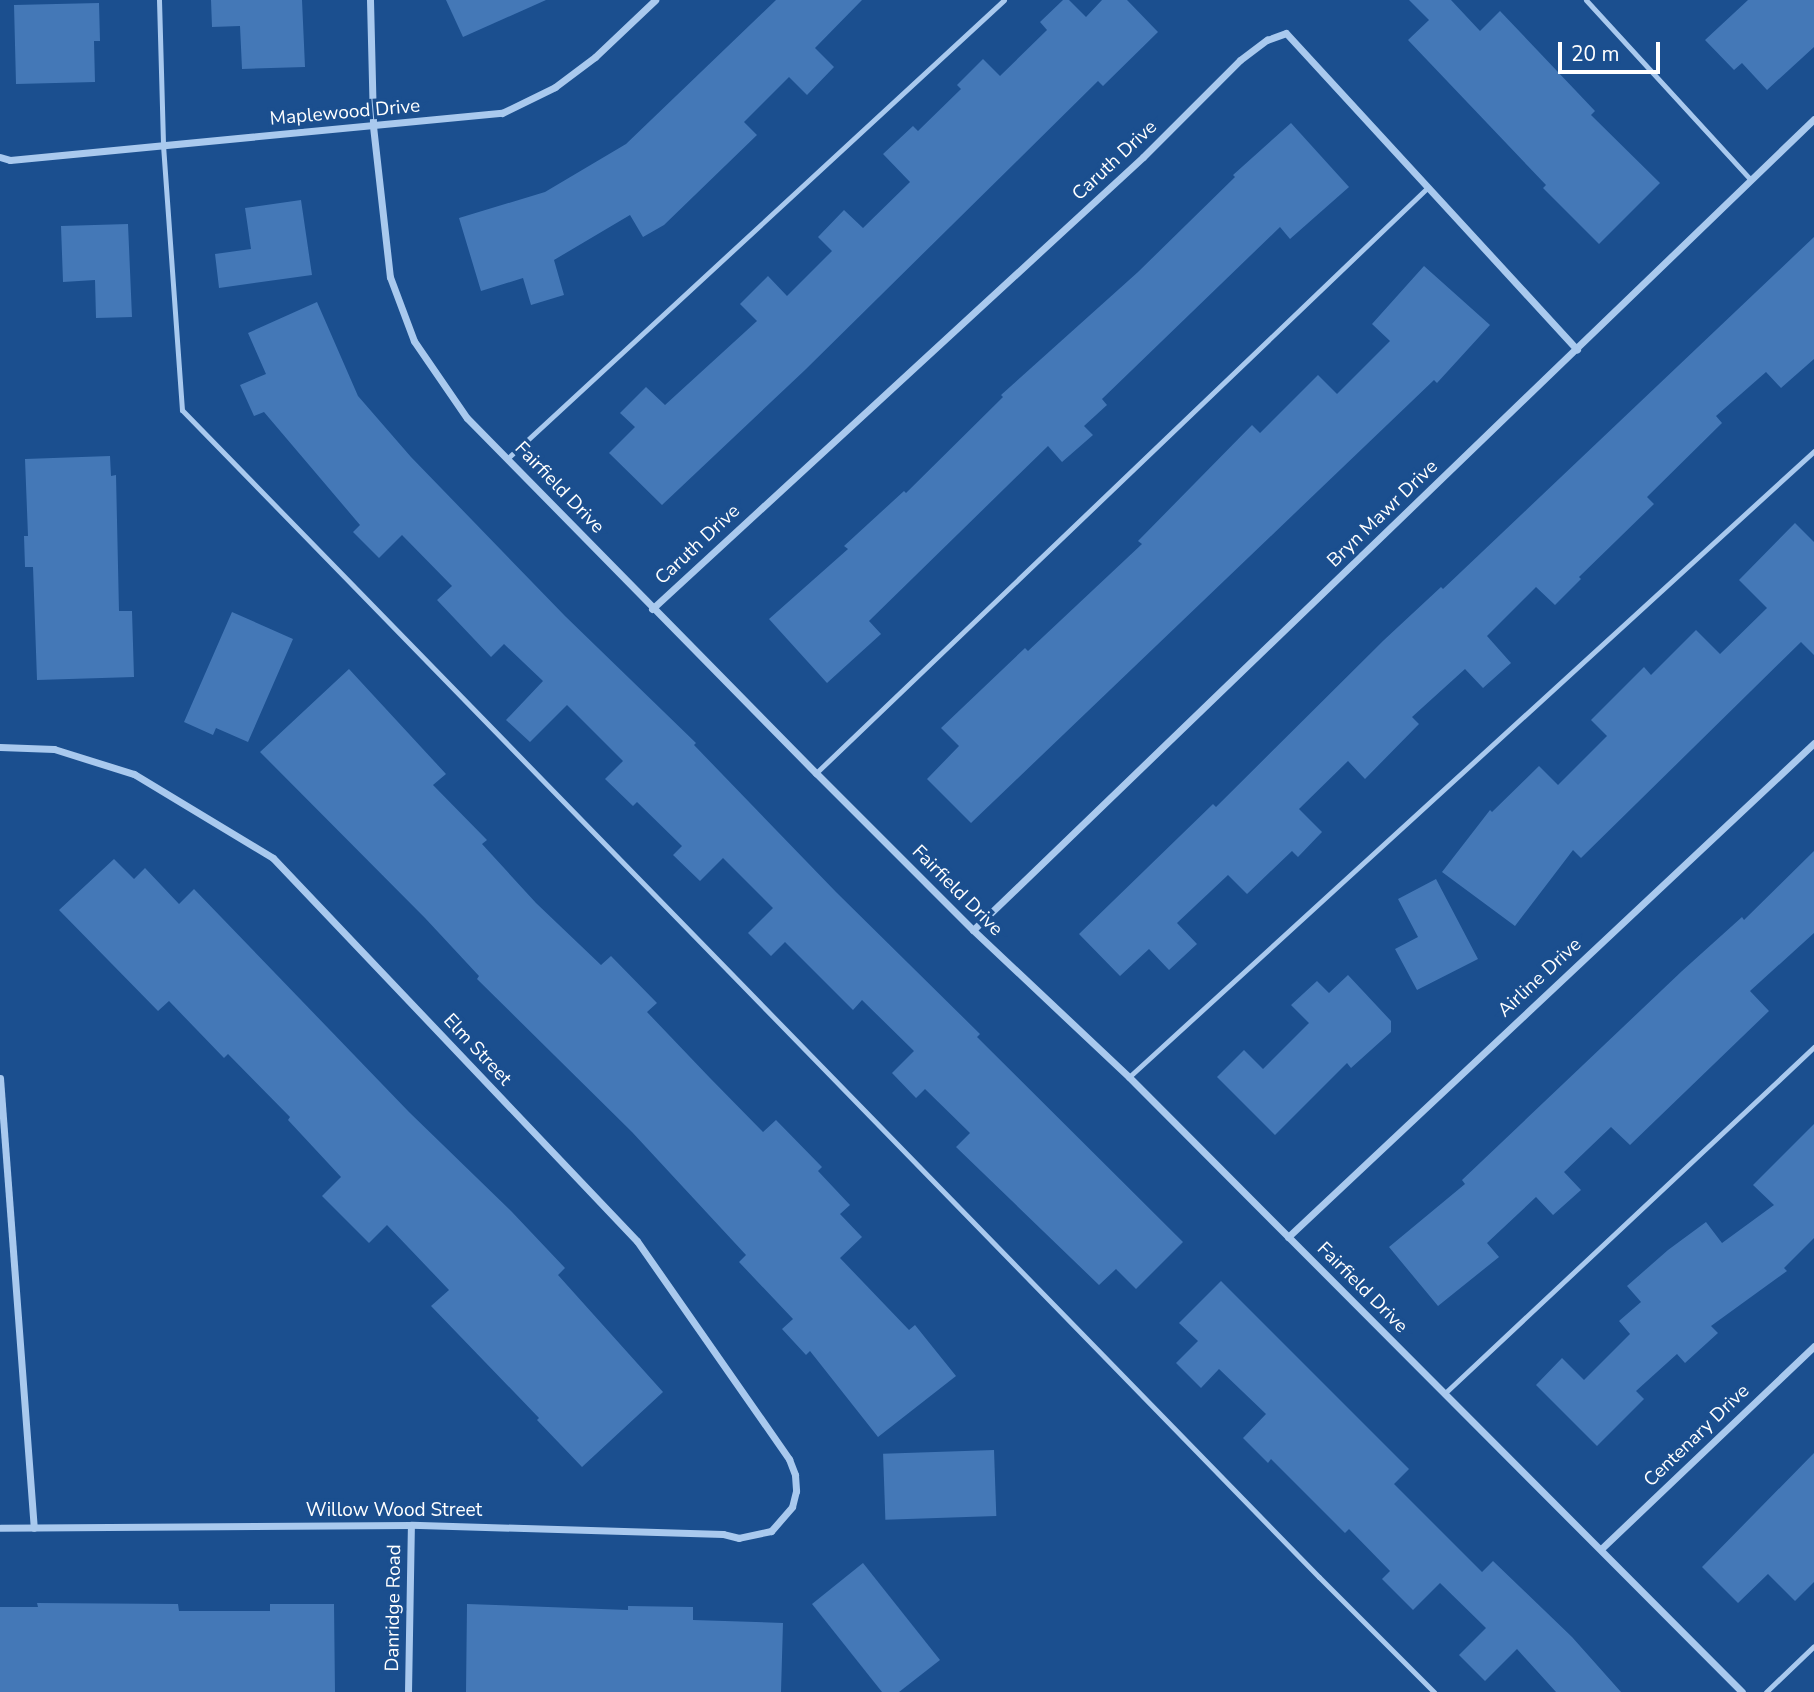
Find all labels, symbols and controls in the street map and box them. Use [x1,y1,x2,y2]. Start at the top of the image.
scale bar [1562,28,1664,72]
text: 20 m [1571,40,1620,68]
street label: Maplewood Drive [269,95,421,131]
street label: Caruth Drive [1068,116,1162,206]
street label: Fairfield Drive [509,437,609,539]
street label: Bryn Mawr Drive [1323,456,1443,572]
street label: Caruth Drive [651,500,745,590]
street label: Fairfield Drive [907,841,1007,941]
street label: Airline Drive [1493,934,1587,1022]
street label: Elm Street [438,1009,516,1091]
street label: Fairfield Drive [1312,1238,1412,1338]
street label: Centenary Drive [1640,1380,1754,1492]
street label: Willow Wood Street [306,1500,482,1522]
street label: Danridge Road [381,1544,407,1672]

